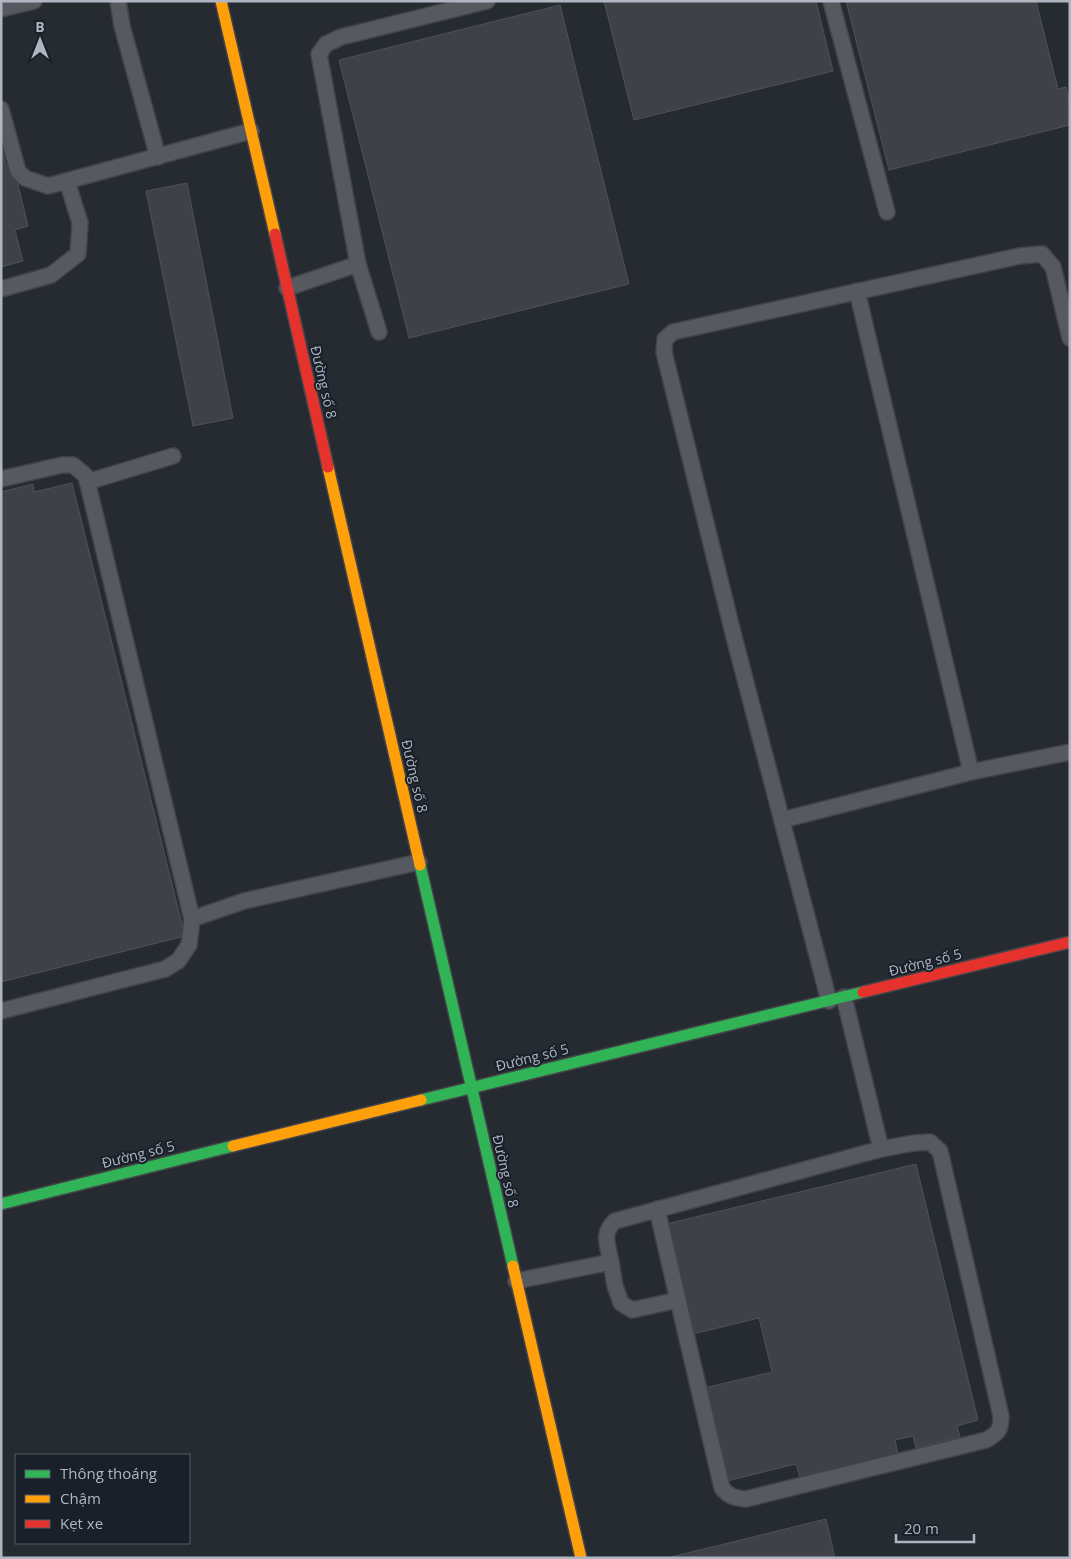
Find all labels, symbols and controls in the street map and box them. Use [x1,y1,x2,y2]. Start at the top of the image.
north arrow [15,15,65,65]
text: B [35,17,45,36]
street label: Đường số 8 [306,344,342,420]
street label: Đường số 8 [397,738,433,814]
street label: Đường số 5 [887,944,963,980]
street label: Đường số 5 [494,1039,570,1075]
street label: Đường số 8 [488,1133,524,1209]
street label: Đường số 5 [100,1136,176,1172]
legend [15,1454,190,1544]
text: Thông thoáng [60,1463,157,1483]
text: Chậm [60,1488,101,1508]
scale bar [896,1512,974,1544]
text: Kẹt xe [60,1513,103,1533]
text: 20 m [904,1518,939,1538]

